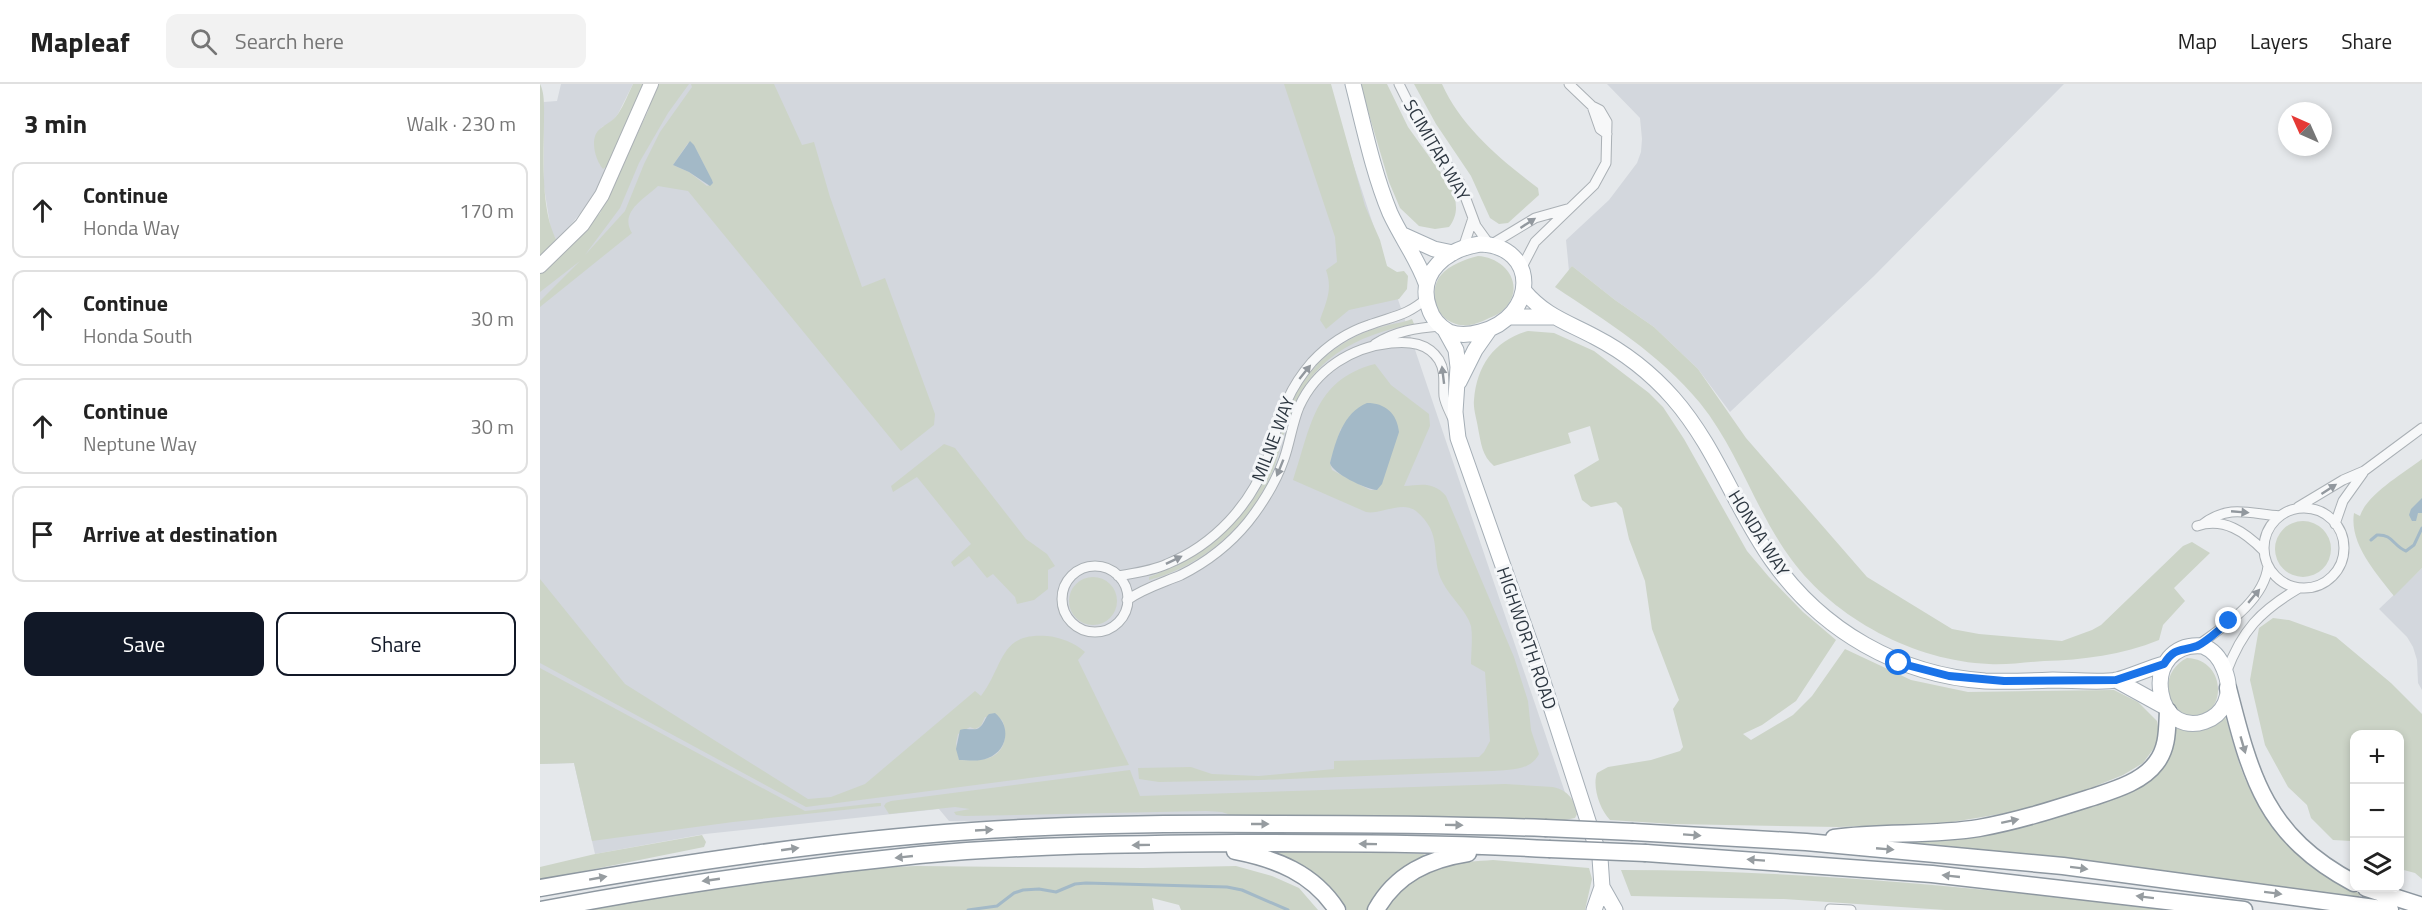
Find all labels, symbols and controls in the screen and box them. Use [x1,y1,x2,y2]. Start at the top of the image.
search box [166,14,586,68]
text: Mapleaf [30,20,130,63]
text: Search here [235,24,344,58]
icon: search [187,25,220,58]
text: Map [2178,25,2217,57]
text: Layers [2250,25,2308,57]
text: Share [2341,25,2392,57]
street label: SCIMITAR WAY [1397,94,1477,206]
north arrow [2278,102,2332,156]
text: 3 min [24,104,87,143]
text: Walk · 230 m [407,108,516,139]
text: Continue [83,178,168,212]
icon: ahead [26,194,59,227]
text: 170 m [459,195,514,226]
text: Honda Way [83,212,180,243]
one-way arrow [1520,218,1536,229]
text: Continue [83,286,168,320]
icon: ahead [26,302,59,335]
text: 30 m [470,303,514,334]
text: Honda South [83,320,192,351]
one-way arrow [1298,364,1311,380]
one-way arrow [1438,366,1447,385]
street label: MILNE WAY [1244,392,1302,486]
text: Continue [83,394,168,428]
icon: ahead [26,410,59,443]
text: 30 m [470,411,514,442]
text: Neptune Way [83,428,197,459]
one-way arrow [1275,460,1285,478]
one-way arrow [2320,483,2336,495]
street label: HONDA WAY [1722,485,1796,582]
one-way arrow [2230,507,2249,517]
text: Arrive at destination [83,517,278,551]
icon: arrive [26,518,59,551]
one-way arrow [1166,556,1183,565]
street label: HIGHWORTH ROAD [1490,563,1564,713]
one-way arrow [2247,589,2260,604]
route end [2215,607,2241,633]
button: Save [24,612,264,676]
button: Share [276,612,516,676]
route start [1885,649,1911,675]
map controls [2350,730,2404,892]
button: + [2350,730,2404,784]
one-way arrow [2239,736,2248,754]
button: − [2350,784,2404,838]
one-way arrow [2001,816,2020,825]
one-way arrow [1250,819,1269,829]
one-way arrow [1445,821,1464,830]
one-way arrow [975,826,994,835]
one-way arrow [1682,831,1701,840]
button: layers [2350,838,2404,892]
one-way arrow [1359,839,1378,848]
one-way arrow [1132,840,1151,849]
one-way arrow [781,844,800,854]
one-way arrow [1876,844,1895,854]
one-way arrow [895,852,914,862]
one-way arrow [1747,855,1766,865]
one-way arrow [2070,863,2089,872]
one-way arrow [1941,871,1960,881]
one-way arrow [588,873,607,882]
one-way arrow [701,876,720,885]
one-way arrow [2263,888,2282,897]
one-way arrow [2135,892,2154,902]

